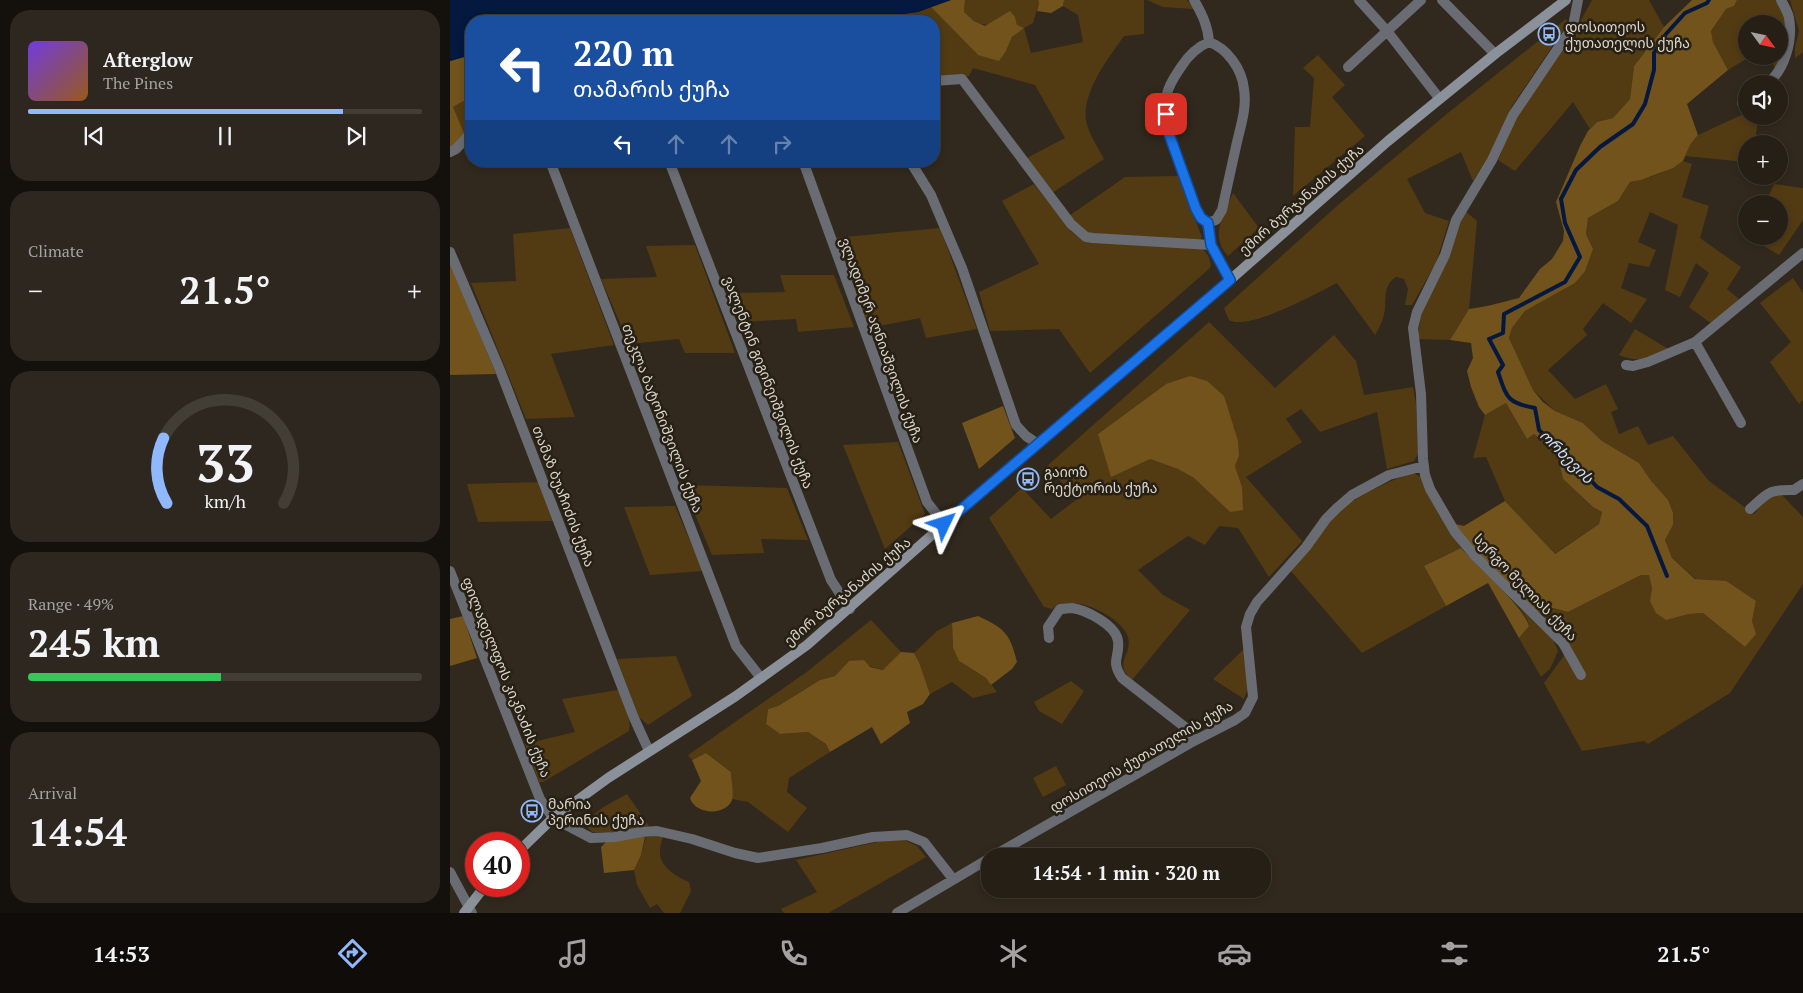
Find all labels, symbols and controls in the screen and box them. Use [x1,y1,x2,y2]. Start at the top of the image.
north arrow [1738,15,1788,65]
map controls [1738,15,1788,245]
place label: დოსითეოს ქუთათელის ქუჩა [1565,17,1690,52]
bus stop icon: დოსითეოს ქუთათელის ქუჩა [1537,22,1561,46]
text: 220 m [573,30,674,76]
icon: left [490,35,555,100]
text: Afterglow [103,47,193,72]
text: The Pines [103,72,173,94]
text: თამარის ქუჩა [573,74,730,103]
button: sound [1738,75,1788,125]
pin [1145,93,1187,135]
icon: arrive [1152,100,1180,128]
icon: previous [80,122,108,150]
icon: pause [211,122,239,150]
icon: next [342,122,370,150]
icon: left [609,130,637,158]
icon: ahead [662,130,690,158]
icon: ahead [715,130,743,158]
icon: right [768,130,796,158]
button: + [1738,135,1788,185]
street label: ემირ ბურჯანაძის ქუჩა [1234,139,1368,259]
button: − [1738,195,1788,245]
street label: ვლადიმერ აღნიაშვილის ქუჩა [836,235,928,445]
text: Climate [28,240,84,262]
text: 21.5° [179,265,271,315]
text: − [28,272,43,309]
text: + [407,272,422,309]
street label: ვალენტინ გიგინეიშვილის ქუჩა [720,273,818,491]
street label: თეკლა ბატონიშვილის ქუჩა [618,321,708,515]
street label: თამაზ ბუაჩიძის ქუჩა [528,423,600,569]
water label: ორხევის [1536,425,1599,488]
text: 33 [196,428,254,497]
place label: გაიოზ რექტორის ქუჩა [1044,462,1157,497]
bus stop icon: გაიოზ რექტორის ქუჩა [1016,467,1040,491]
text: km/h [204,489,246,513]
position arrow [917,497,969,549]
street label: სერგო მელიას ქუჩა [1470,529,1582,645]
street label: ემირ ბურჯანაძის ქუჩა [780,532,914,650]
street label: ფილადელფოს კიკნაძის ქუჩა [458,574,556,780]
text: Range · 49% [28,593,114,615]
text: 245 km [28,618,160,668]
street label: დოსითეოს ქუთათელის ქუჩა [1046,696,1236,816]
text: Arrival [28,782,77,804]
place label: მარია პერინის ქუჩა [548,794,644,829]
bus stop icon: მარია პერინის ქუჩა [520,799,544,823]
text: 14:54 [28,807,127,857]
speed limit sign: 40 [465,832,530,897]
text: 14:54 · 1 min · 320 m [1032,860,1220,885]
icon: directions [335,936,370,971]
icon: music [556,936,591,971]
icon: phone [776,936,811,971]
icon: climate [996,936,1031,971]
icon: car [1217,936,1252,971]
icon: filters [1437,936,1472,971]
text: 14:53 [93,939,150,968]
text: 21.5° [1657,939,1710,968]

